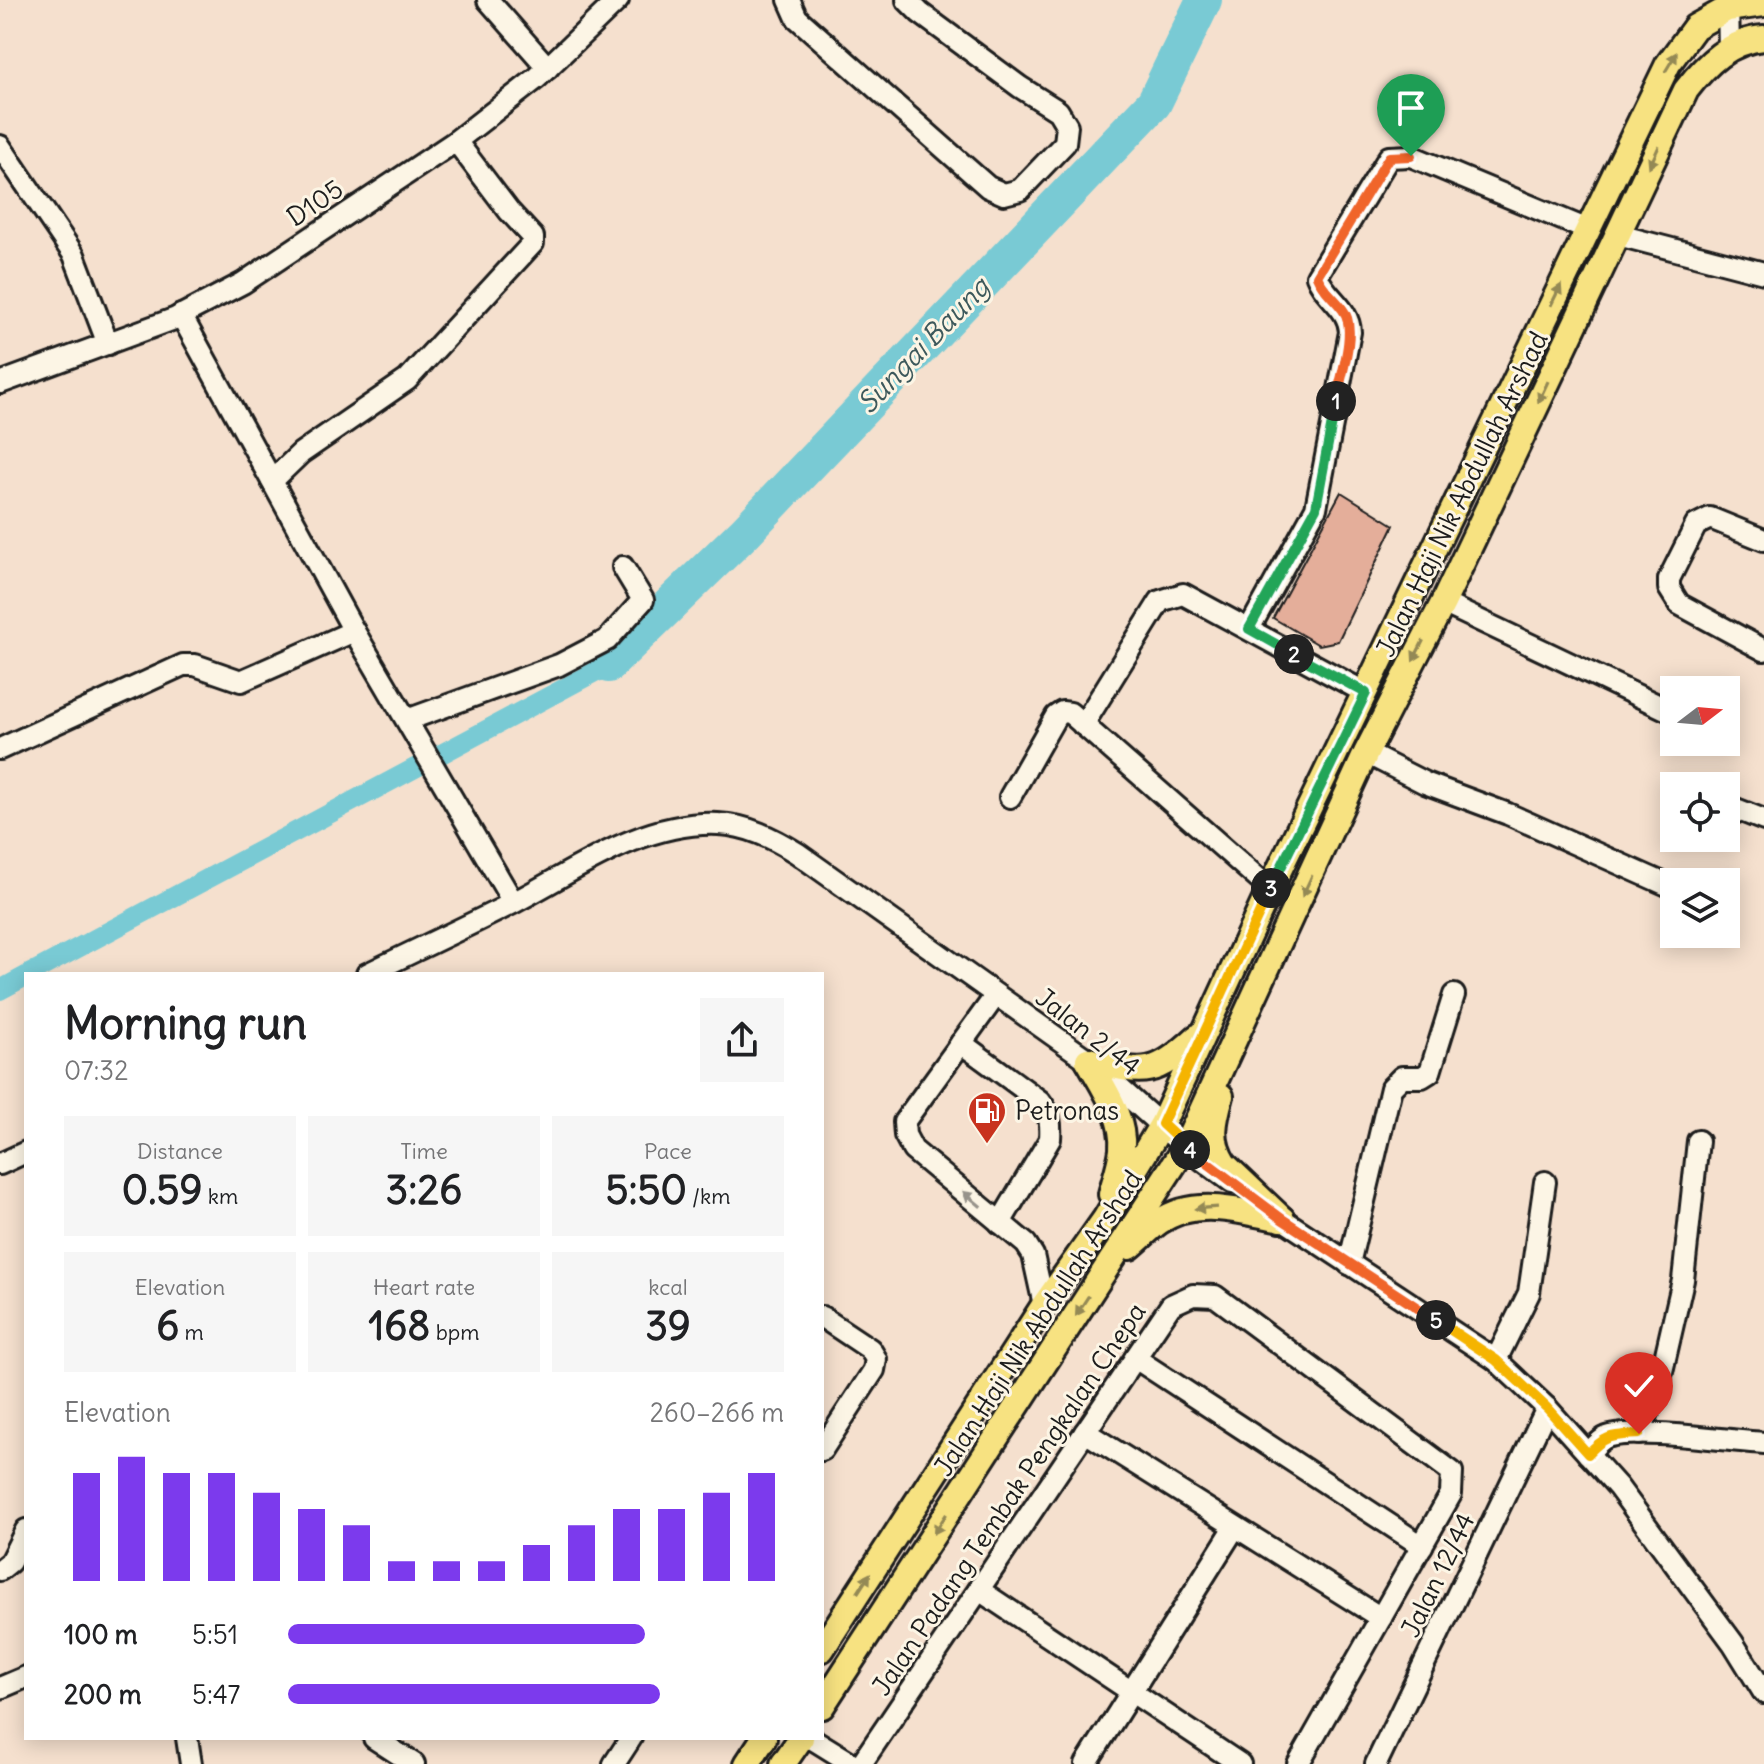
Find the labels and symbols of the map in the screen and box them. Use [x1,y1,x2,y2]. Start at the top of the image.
one-way arrow [1663,51,1677,73]
pin [1377,74,1445,156]
one-way arrow [1647,145,1661,169]
street label: D105 [280,172,349,233]
water label: Sungai Baung [849,268,998,420]
one-way arrow [1550,284,1563,307]
street label: Jalan Haji Nik Abdullah Arshad [1368,326,1555,662]
one-way arrow [1536,380,1550,404]
pin: 1 [1316,381,1356,421]
pin: 2 [1274,634,1314,674]
one-way arrow [1411,640,1425,663]
north arrow [1660,676,1740,756]
pin: 3 [1251,868,1291,908]
one-way arrow [1300,874,1313,898]
street label: Jalan 2/44 [1029,981,1147,1083]
fuel station icon: Petronas [966,1090,1008,1145]
place label: Petronas [1015,1094,1119,1127]
pin: 4 [1170,1130,1210,1170]
street label: Jalan Haji Nik Abdullah Arshad [926,1164,1149,1482]
one-way arrow [962,1191,982,1208]
one-way arrow [1193,1202,1218,1215]
one-way arrow [1076,1295,1090,1317]
street label: Jalan Padang Tembak Pengkalan Chepa [864,1296,1153,1701]
pin: 5 [1416,1300,1456,1340]
pin [1605,1352,1673,1434]
street label: Jalan 12/44 [1393,1507,1482,1642]
one-way arrow [934,1513,948,1535]
one-way arrow [857,1572,871,1594]

